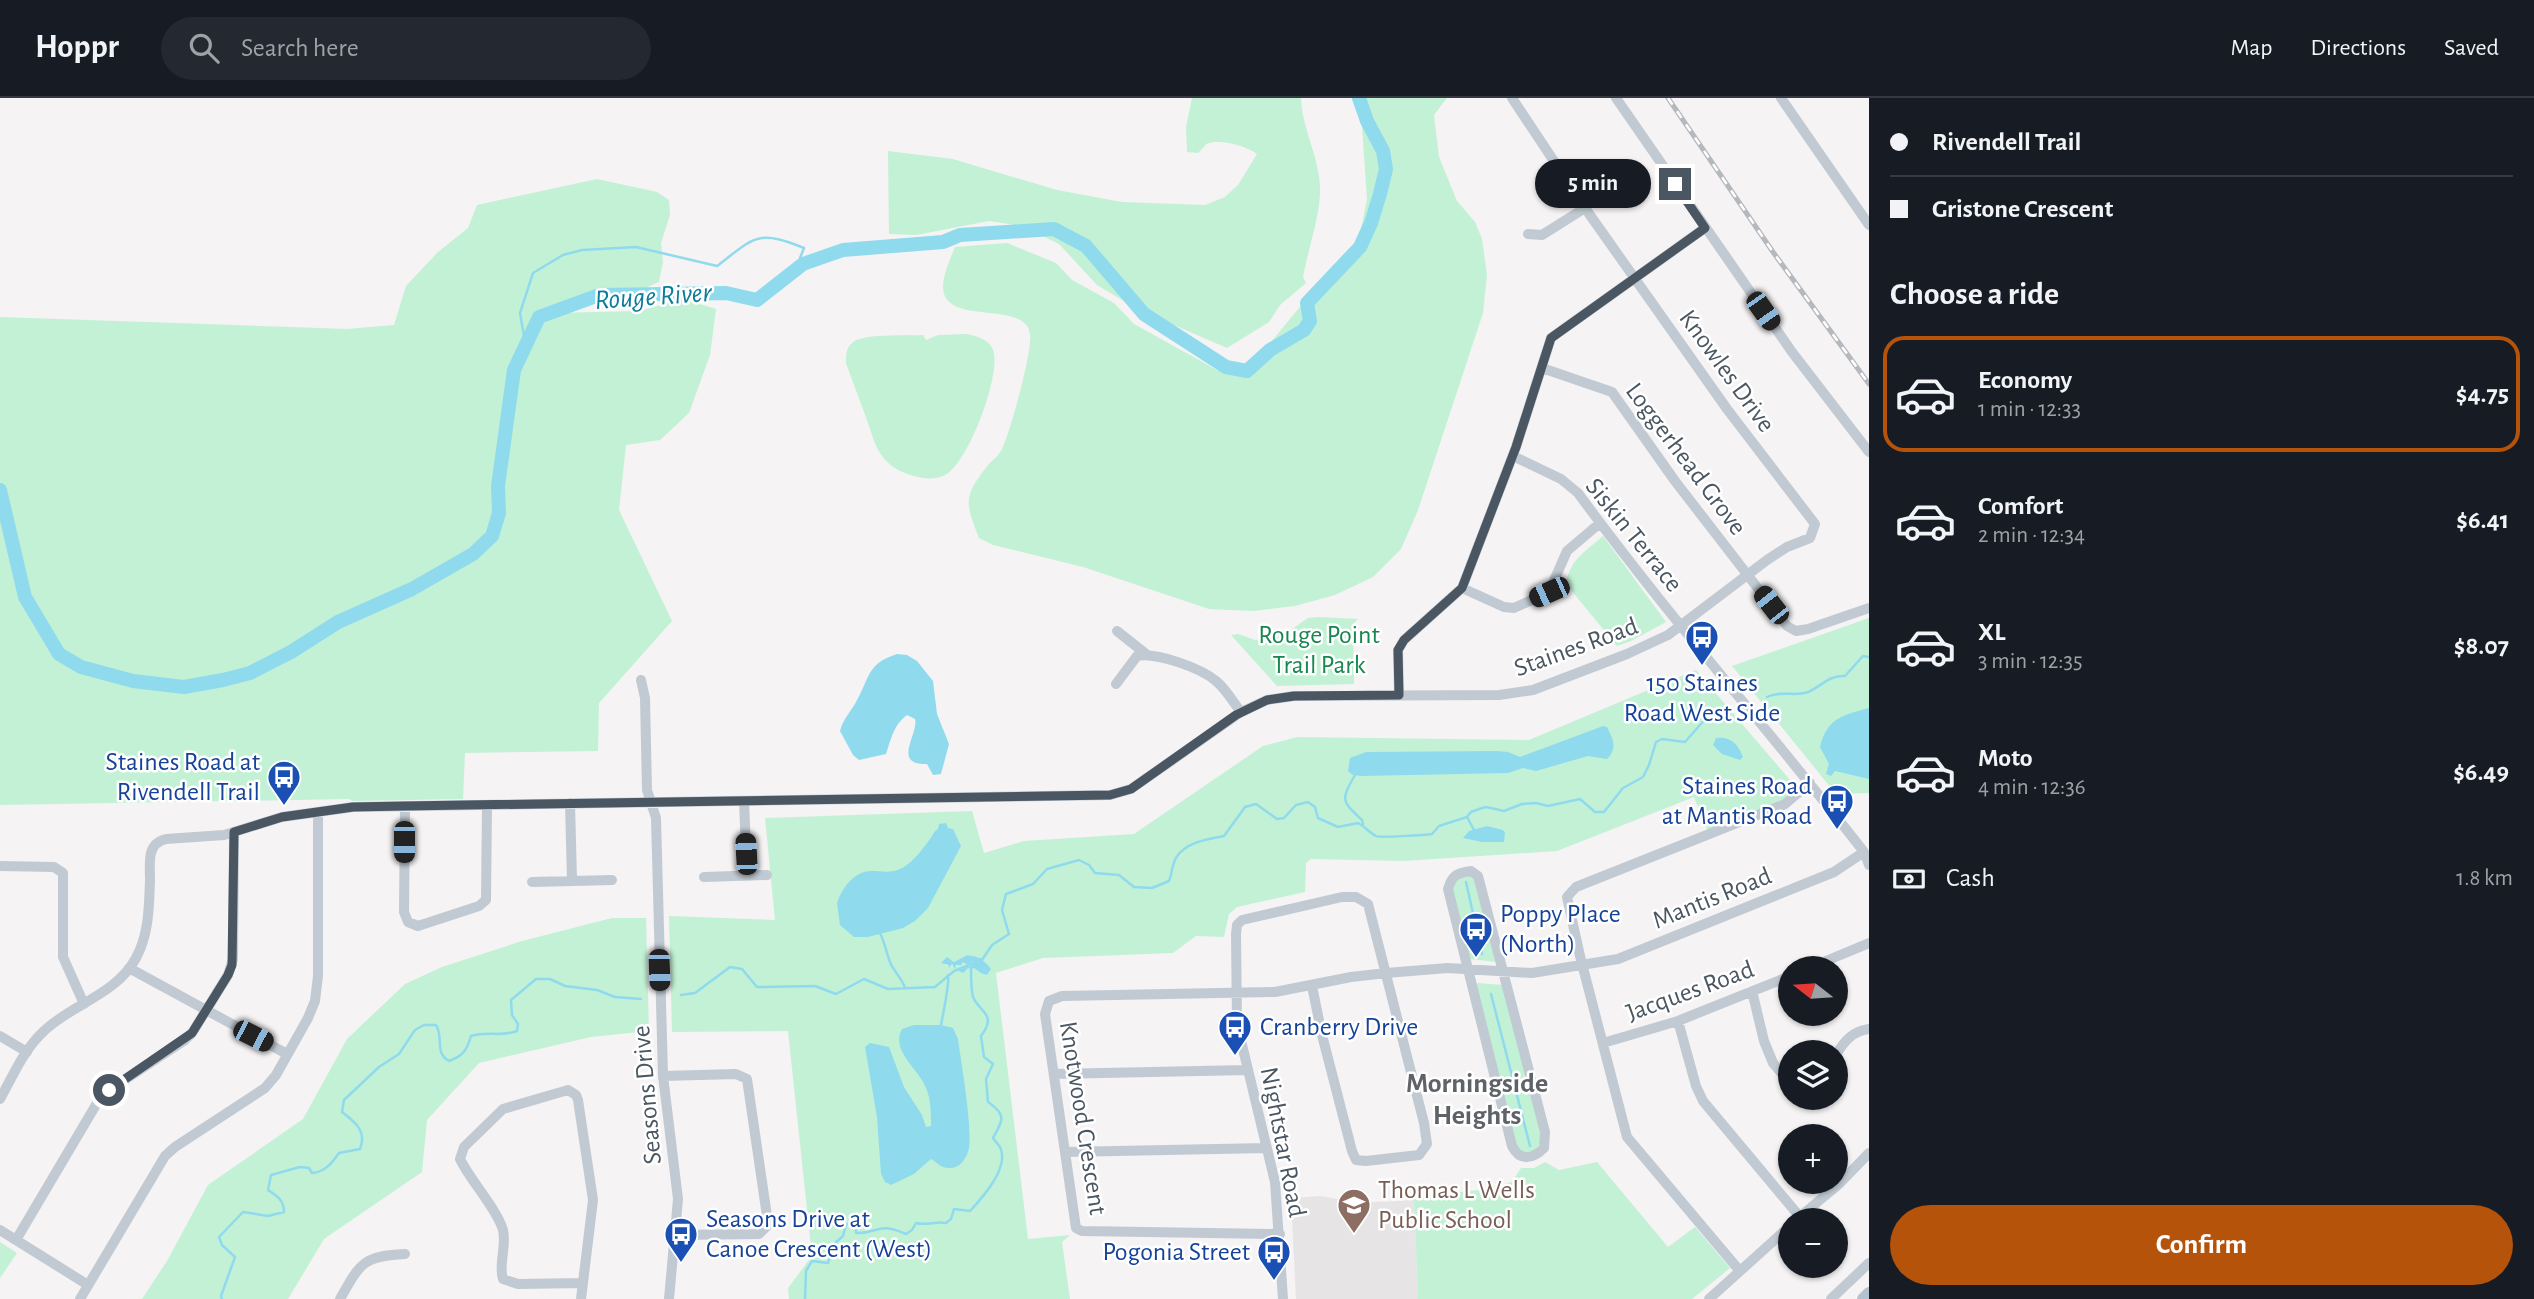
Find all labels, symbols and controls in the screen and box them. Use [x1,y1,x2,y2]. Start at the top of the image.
search box [161,17,651,80]
icon: search [185,29,223,67]
text: Hoppr [35,31,119,64]
text: Search here [241,35,359,61]
text: Map [2230,36,2272,60]
text: Directions [2310,36,2406,60]
text: Saved [2444,36,2499,60]
text: Rivendell Trail [1932,129,2081,155]
callout: 5 min [1535,160,1650,208]
route end [1659,168,1691,200]
text: 5 min [1568,172,1618,195]
text: Gristone Crescent [1932,196,2113,222]
text: Choose a ride [1890,278,2059,310]
water label: Rouge River [594,279,713,315]
car [1743,288,1784,334]
street label: Knowles Drive [1674,305,1780,437]
icon: car [1894,363,1957,426]
text: Economy [1978,367,2072,393]
street label: Loggerhead Grove [1621,378,1751,540]
text: $4.75 [2456,381,2509,407]
text: 1 min · 12:33 [1978,398,2081,421]
street label: Siskin Terrace [1581,473,1687,597]
icon: car [1894,489,1957,552]
text: Comfort [1978,493,2063,519]
text: $6.41 [2456,507,2509,533]
text: 2 min · 12:34 [1978,524,2085,547]
car [1526,574,1573,610]
car [1750,582,1793,628]
street label: Staines Road [1511,613,1641,681]
icon: car [1894,615,1957,678]
bus stop icon: 150 Staines Road West Side [1683,618,1721,667]
text: XL [1978,619,2005,645]
park label: Rouge Point Trail Park [1258,622,1380,678]
text: $8.07 [2454,633,2509,659]
text: 3 min · 12:35 [1978,650,2083,673]
place label: 150 Staines Road West Side [1624,670,1780,726]
icon: car [1894,741,1957,804]
text: Moto [1978,745,2033,771]
place label: Staines Road at Rivendell Trail [106,749,260,805]
bus stop icon: Staines Road at Rivendell Trail [265,758,303,807]
text: $6.49 [2453,759,2509,785]
place label: Staines Road at Mantis Road [1662,773,1812,829]
text: 4 min · 12:36 [1978,776,2085,799]
bus stop icon: Staines Road at Mantis Road [1818,782,1856,831]
car [394,821,415,863]
car [735,832,758,876]
icon: cash [1890,860,1928,898]
street label: Mantis Road [1649,862,1775,934]
text: Cash [1946,865,1995,891]
text: 1.8 km [2456,867,2513,890]
place label: Poppy Place (North) [1500,901,1621,957]
bus stop icon: Poppy Place (North) [1457,910,1495,959]
car [648,949,671,991]
street label: Jacques Road [1623,956,1757,1026]
north arrow [1778,956,1848,1026]
map controls [1778,956,1848,1278]
bus stop icon: Cranberry Drive [1216,1008,1254,1057]
place label: Cranberry Drive [1260,1014,1418,1040]
car [230,1017,277,1055]
street label: Knotwood Crescent [1055,1019,1111,1217]
street label: Seasons Drive [628,1024,666,1166]
button: layers [1778,1040,1848,1110]
street label: Nightstar Road [1256,1065,1310,1219]
district label: Morningside Heights [1406,1070,1548,1130]
route start [93,1074,125,1106]
button: + [1778,1124,1848,1194]
place label: Thomas L Wells Public School [1378,1177,1535,1233]
school or university icon: Thomas L Wells Public School [1335,1186,1373,1235]
button: Confirm [1890,1205,2513,1285]
place label: Seasons Drive at Canoe Crescent (West) [706,1206,932,1262]
button: − [1778,1208,1848,1278]
bus stop icon: Seasons Drive at Canoe Crescent (West) [662,1215,700,1264]
bus stop icon: Pogonia Street [1255,1233,1293,1282]
place label: Pogonia Street [1102,1239,1250,1265]

